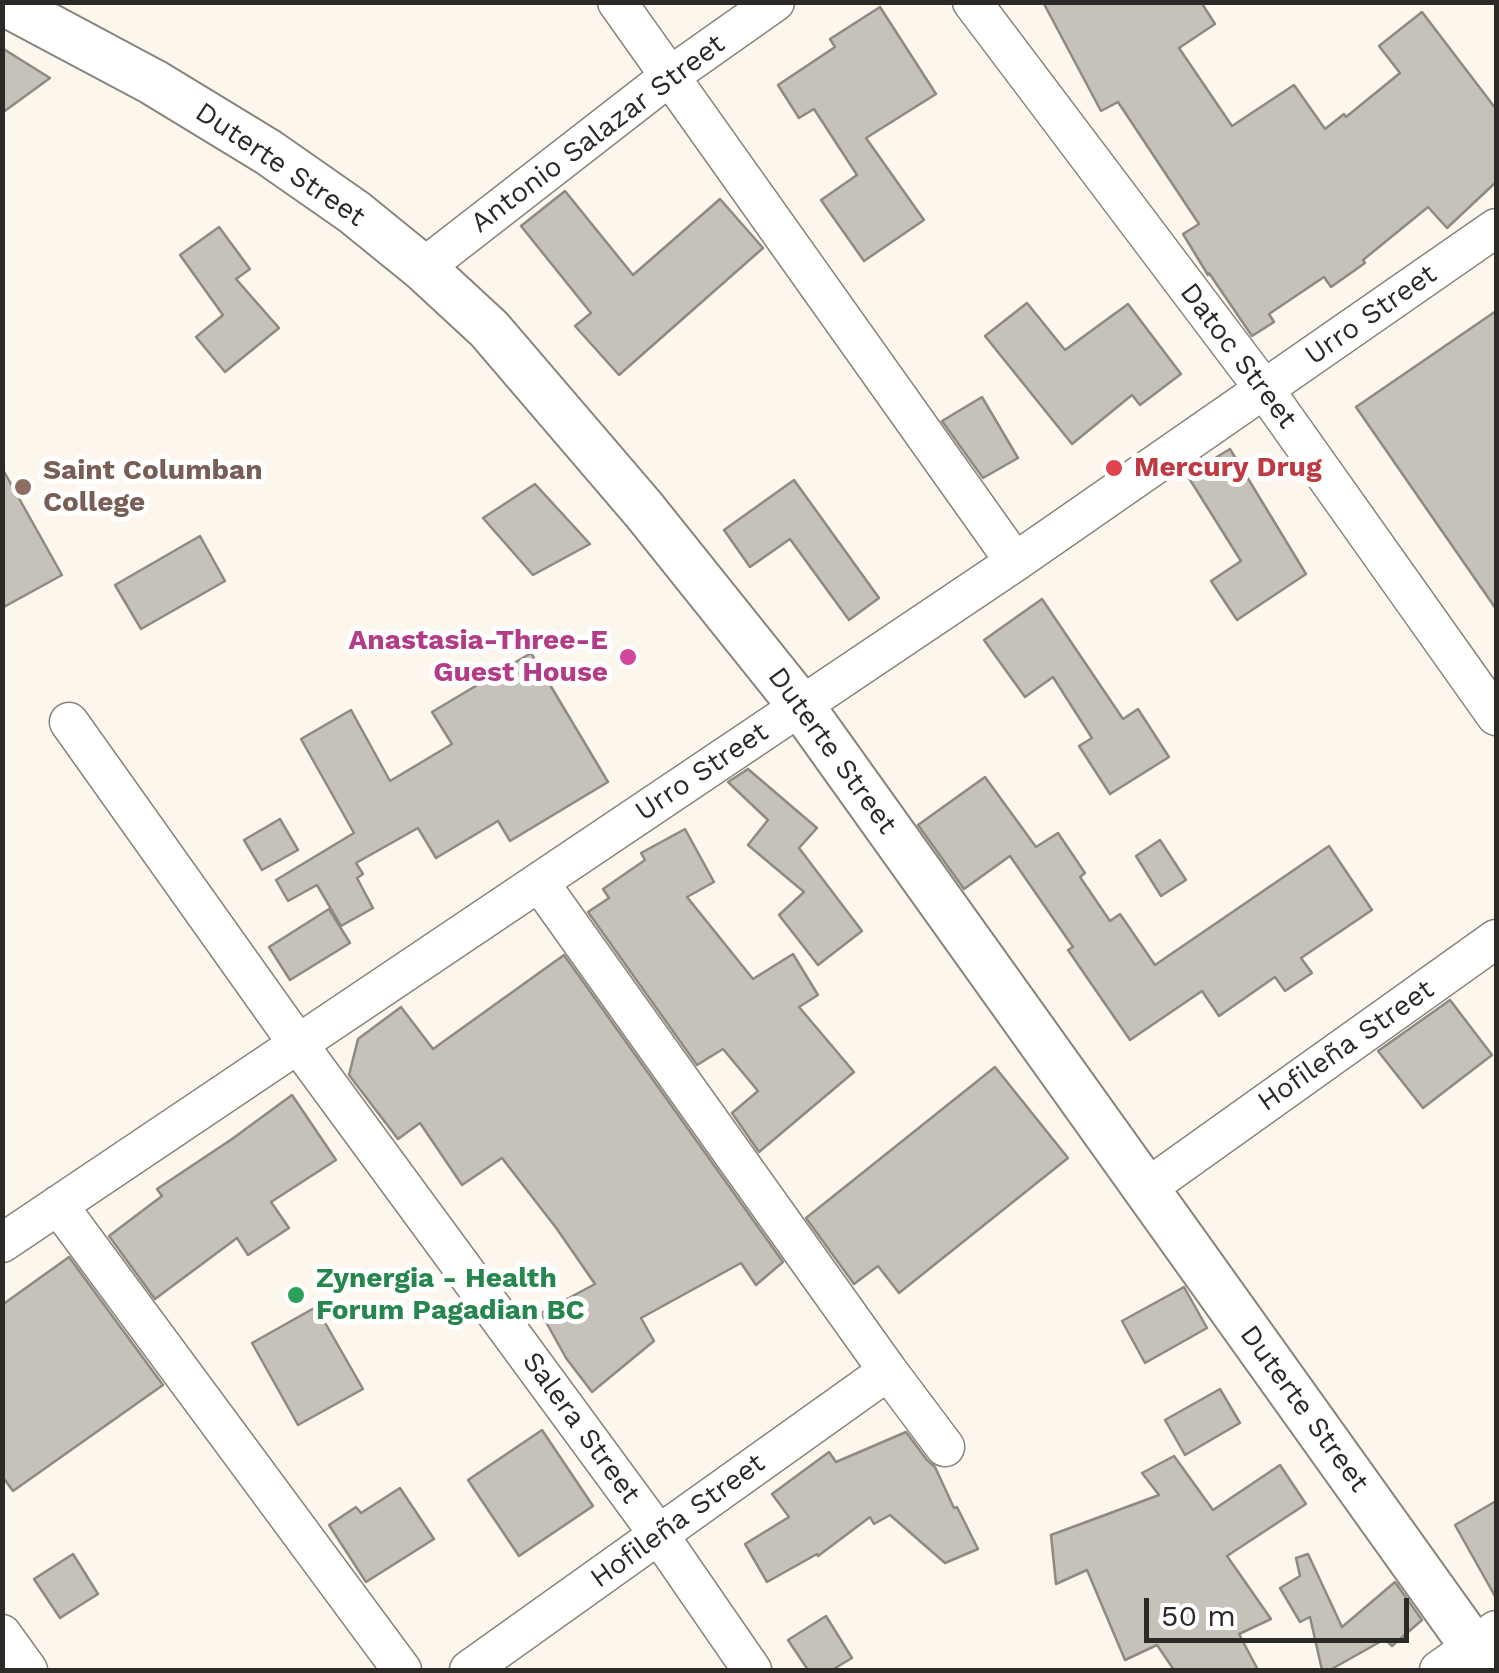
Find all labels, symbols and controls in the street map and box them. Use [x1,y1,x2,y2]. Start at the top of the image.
street label: Antonio Salazar Street [464,28,732,240]
street label: Duterte Street [189,96,371,234]
street label: Urro Street [1299,257,1443,373]
street label: Datoc Street [1172,277,1304,435]
place label: Mercury Drug [1134,451,1322,485]
place label: Saint Columban College [43,454,263,520]
marker: Mercury Drug [1103,457,1125,479]
marker: Saint Columban College [12,476,34,498]
place label: Anastasia-Three-E Guest House [348,624,608,690]
marker: Anastasia-Three-E Guest House [617,646,639,668]
street label: Duterte Street [760,661,904,841]
street label: Urro Street [629,715,775,829]
street label: Hofileña Street [1252,973,1440,1119]
place label: Zynergia - Health Forum Pagadian BC [316,1262,585,1328]
marker: Zynergia - Health Forum Pagadian BC [285,1284,307,1306]
street label: Duterte Street [1232,1319,1376,1499]
street label: Salera Street [515,1346,647,1510]
street label: Hofileña Street [584,1447,772,1595]
scale bar [1149,1578,1414,1640]
text: 50 m [1161,1598,1236,1633]

